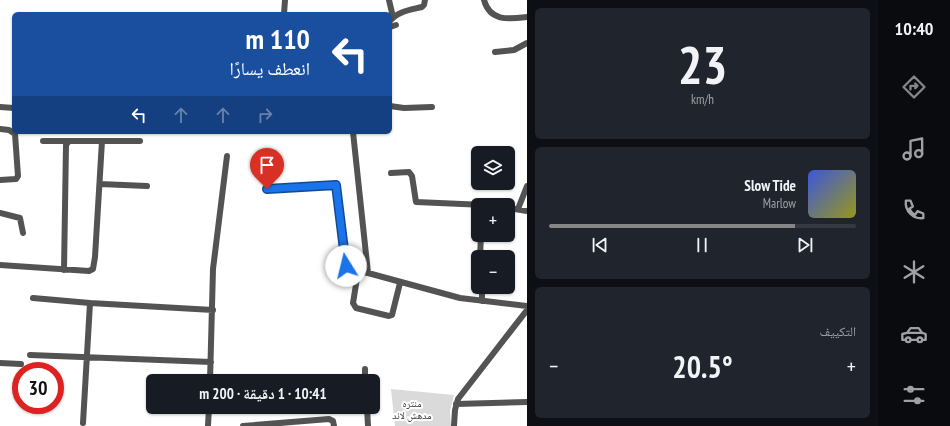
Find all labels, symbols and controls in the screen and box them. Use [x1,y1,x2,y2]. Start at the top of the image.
text: 10:40 [895,17,933,40]
text: 110 m [246,20,310,57]
icon: left [324,28,376,80]
text: 23 [678,31,727,98]
text: انعطف يسارًا [230,57,310,80]
icon: directions [900,73,928,101]
text: km/h [691,91,714,108]
icon: left [128,104,150,126]
icon: ahead [170,104,192,126]
icon: ahead [212,104,234,126]
icon: right [254,104,276,126]
icon: music [900,135,928,163]
map controls [471,146,515,294]
button: layers [471,146,515,190]
pin [250,148,284,189]
icon: arrive [256,154,278,176]
text: Slow Tide [744,176,796,195]
text: Marlow [763,195,796,212]
icon: phone [900,196,928,224]
button: + [471,198,515,242]
icon: previous [589,234,611,256]
icon: pause [691,234,713,256]
icon: next [794,234,816,256]
position arrow [325,245,367,287]
button: − [471,250,515,294]
icon: climate [900,258,928,286]
icon: car [900,320,928,348]
text: التكييف [820,323,856,340]
text: 20.5° [672,347,733,386]
text: − [549,352,558,380]
text: + [847,352,856,380]
speed limit sign: 30 [12,362,64,414]
icon: filters [900,381,928,409]
text: 10:41 · 1 دقيقة · 200 m [199,384,327,403]
park label: منتره مدهش لاند [392,397,432,422]

